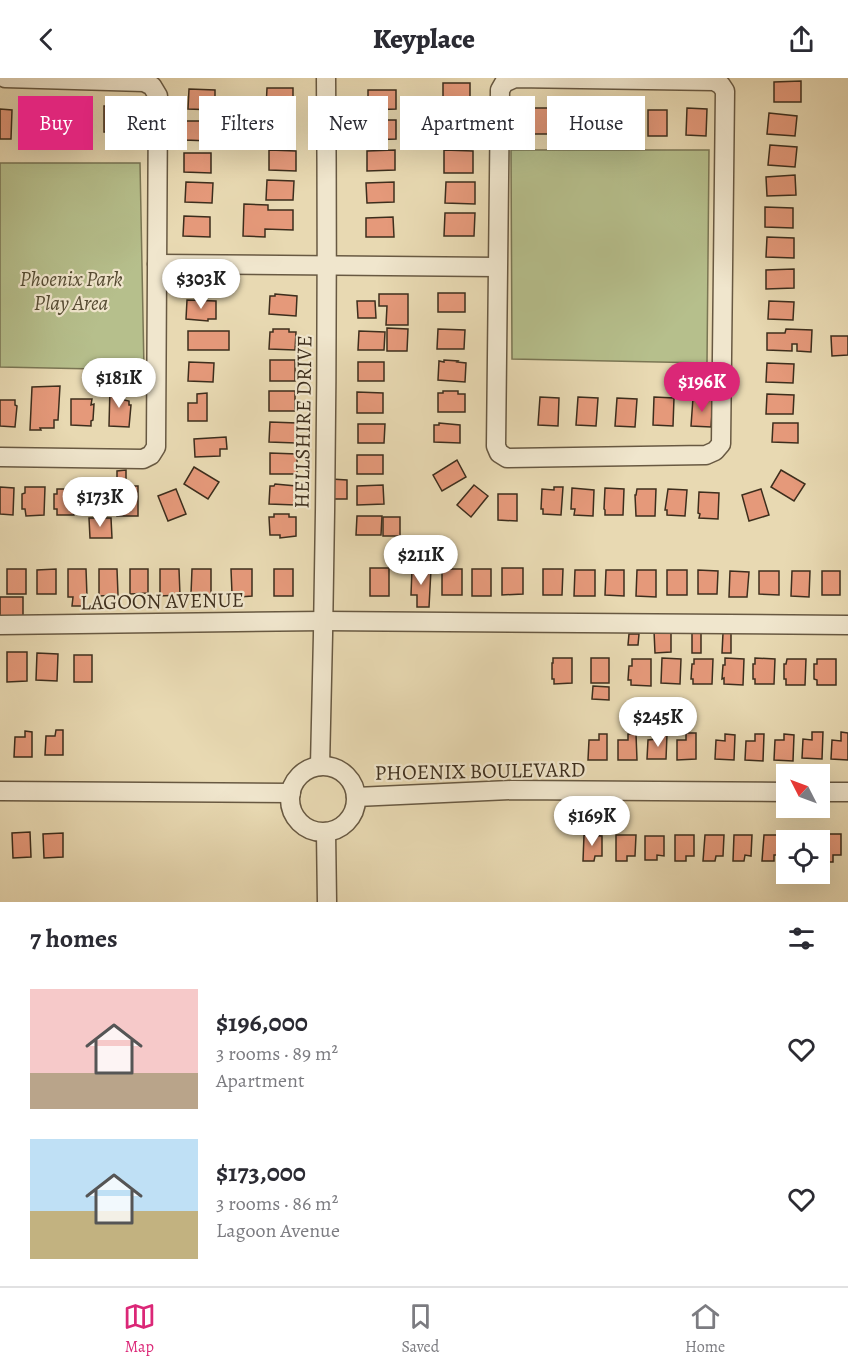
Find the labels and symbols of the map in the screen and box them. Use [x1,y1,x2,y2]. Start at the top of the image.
pin: $303K [159,259,243,310]
park label: Phoenix Park Play Area [19,265,123,317]
street label: HELLSHIRE DRIVE [287,335,319,509]
pin: $181K [77,358,161,409]
pin: $196K [660,362,744,413]
pin: $173K [58,477,142,528]
pin: $211K [379,535,463,586]
street label: LAGOON AVENUE [80,586,244,616]
pin: $245K [616,697,700,748]
street label: PHOENIX BOULEVARD [374,755,586,787]
north arrow [776,764,830,818]
pin: $169K [550,796,634,847]

